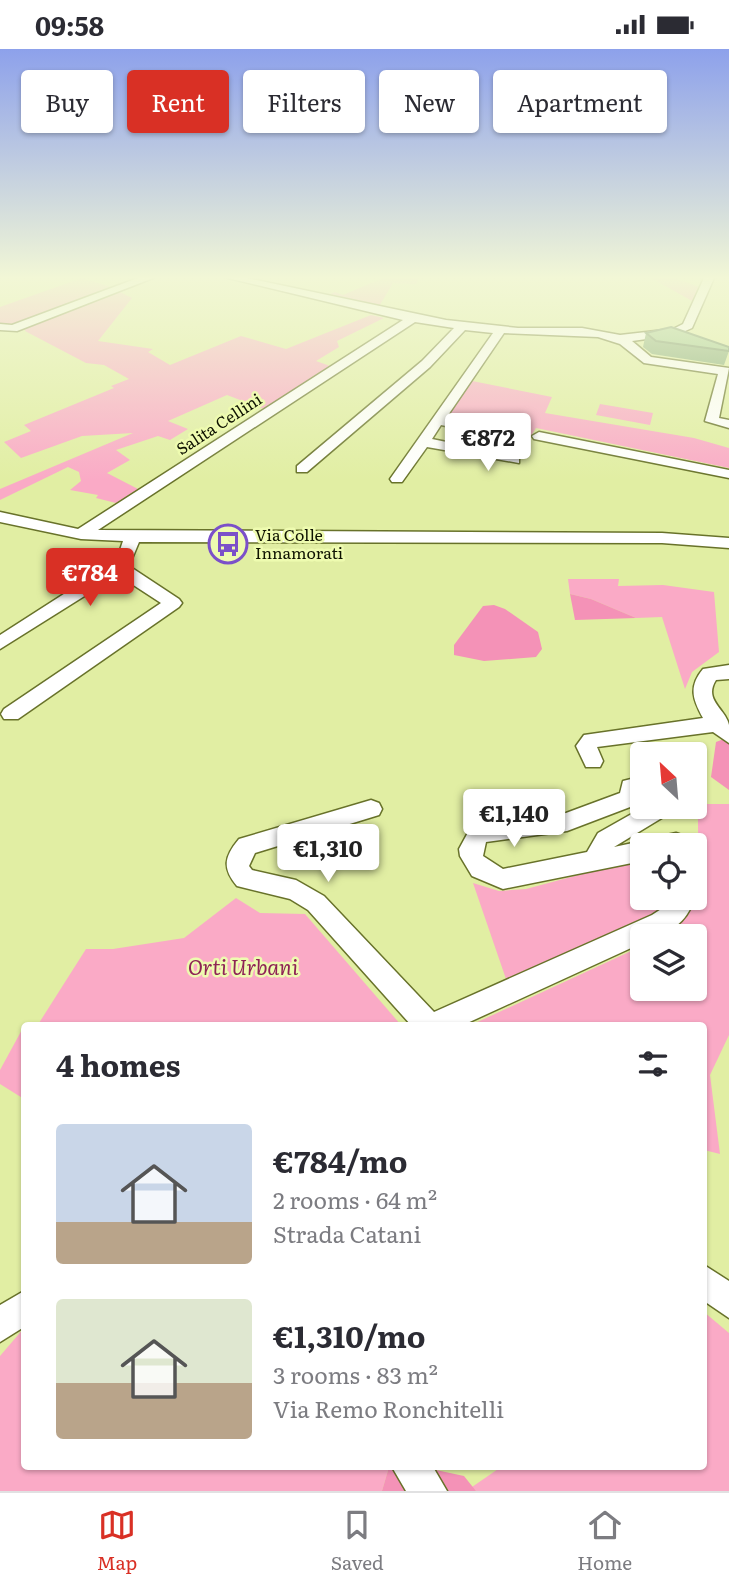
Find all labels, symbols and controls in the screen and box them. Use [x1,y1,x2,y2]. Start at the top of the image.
text: 09:58 [35,5,104,44]
chip: Buy [21,70,113,133]
chip: Rent [127,70,229,133]
chip: Filters [243,70,365,133]
chip: New [379,70,479,133]
chip: Apartment [493,70,667,133]
street label: Salita Cellini [171,387,266,460]
pin: €872 [447,413,529,473]
text: €872 [461,419,515,453]
place label: Via Colle Innamorati [255,522,343,564]
bus stop icon: Via Colle Innamorati [207,523,249,565]
pin: €784 [49,549,131,608]
text: €784 [62,554,118,588]
north arrow [630,742,707,819]
map controls [630,742,707,1001]
pin: €1,140 [457,789,571,849]
text: €1,140 [479,795,549,829]
pin: €1,310 [271,825,385,884]
text: €1,310 [293,830,363,864]
button: locate [630,833,707,910]
button: layers [630,924,707,1001]
park label: Orti Urbani [188,950,299,981]
text: 4 homes [56,1042,181,1086]
icon: filters [634,1045,672,1083]
text: €784/mo [273,1138,408,1182]
icon: home [112,1152,196,1236]
text: 2 rooms · 64 m² [273,1182,437,1216]
text: Strada Catani [273,1216,421,1250]
text: €1,310/mo [273,1313,425,1357]
icon: home [112,1327,196,1411]
text: 3 rooms · 83 m² [273,1357,438,1391]
text: Via Remo Ronchitelli [273,1391,504,1425]
tab: Map [97,1506,137,1576]
tab: Saved [331,1506,384,1576]
tab: Home [577,1506,632,1576]

